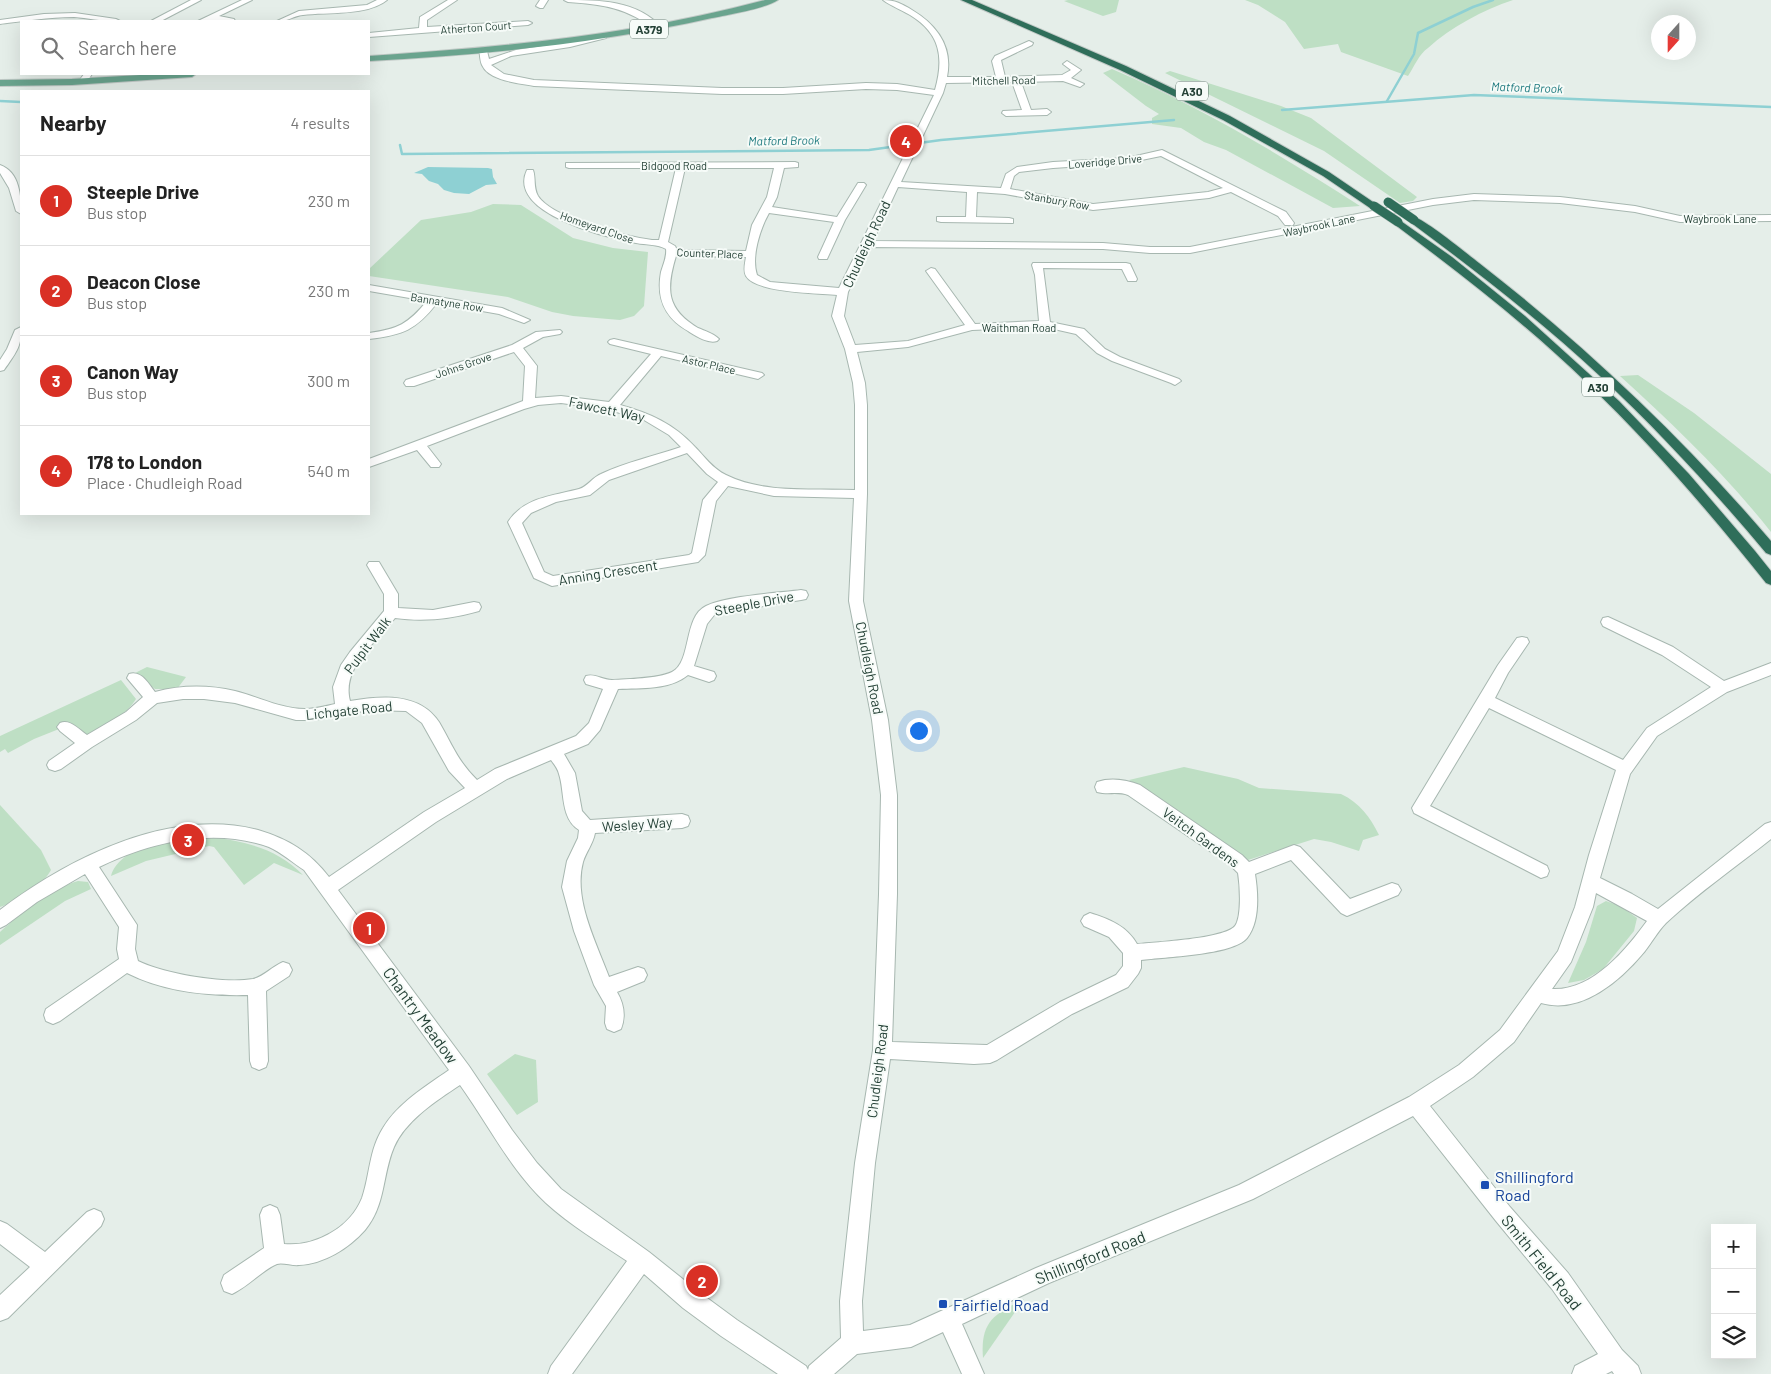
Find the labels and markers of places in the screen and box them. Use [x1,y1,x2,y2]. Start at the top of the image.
pin: 4 [890,122,922,160]
pin: 3 [172,821,204,859]
pin: 1 [353,909,385,947]
place label: Shillingford Road [1495,1167,1574,1204]
marker: Shillingford Road [1479,1179,1491,1191]
pin: 2 [686,1262,718,1300]
place label: Fairfield Road [953,1295,1049,1314]
marker: Fairfield Road [937,1298,949,1310]

